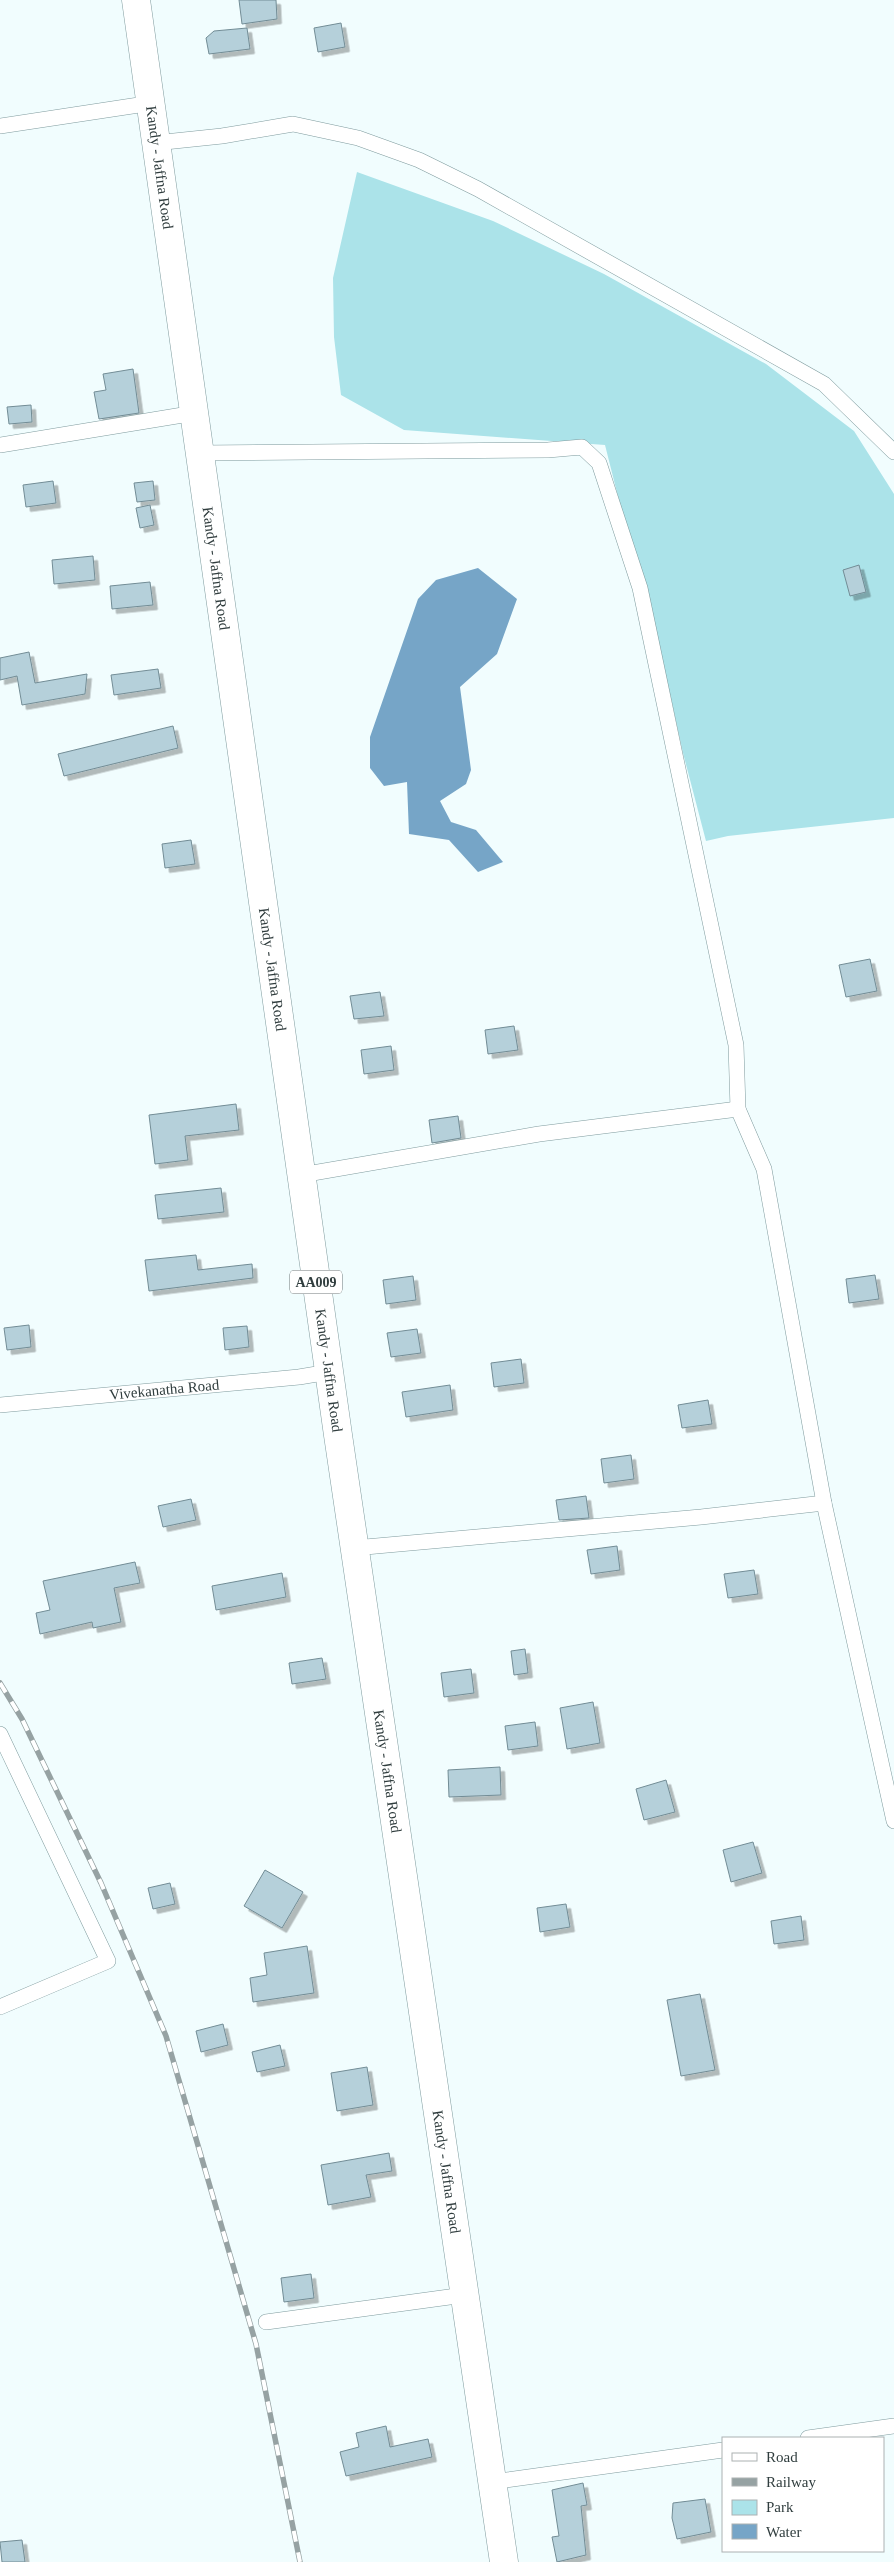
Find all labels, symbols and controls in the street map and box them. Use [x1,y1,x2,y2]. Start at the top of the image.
street label: Kandy - Jaffna Road [143,105,176,231]
street label: Kandy - Jaffna Road [199,506,233,632]
street label: Kandy - Jaffna Road [256,907,289,1033]
road number: AA009 [290,1270,342,1294]
street label: Kandy - Jaffna Road [312,1308,346,1434]
street label: Vivekanatha Road [109,1376,220,1403]
street label: Kandy - Jaffna Road [371,1709,405,1834]
street label: Kandy - Jaffna Road [430,2109,464,2235]
legend [722,2437,884,2552]
text: Road [766,2449,798,2465]
text: Railway [766,2474,816,2490]
text: Park [766,2499,794,2515]
text: Water [766,2524,801,2540]

